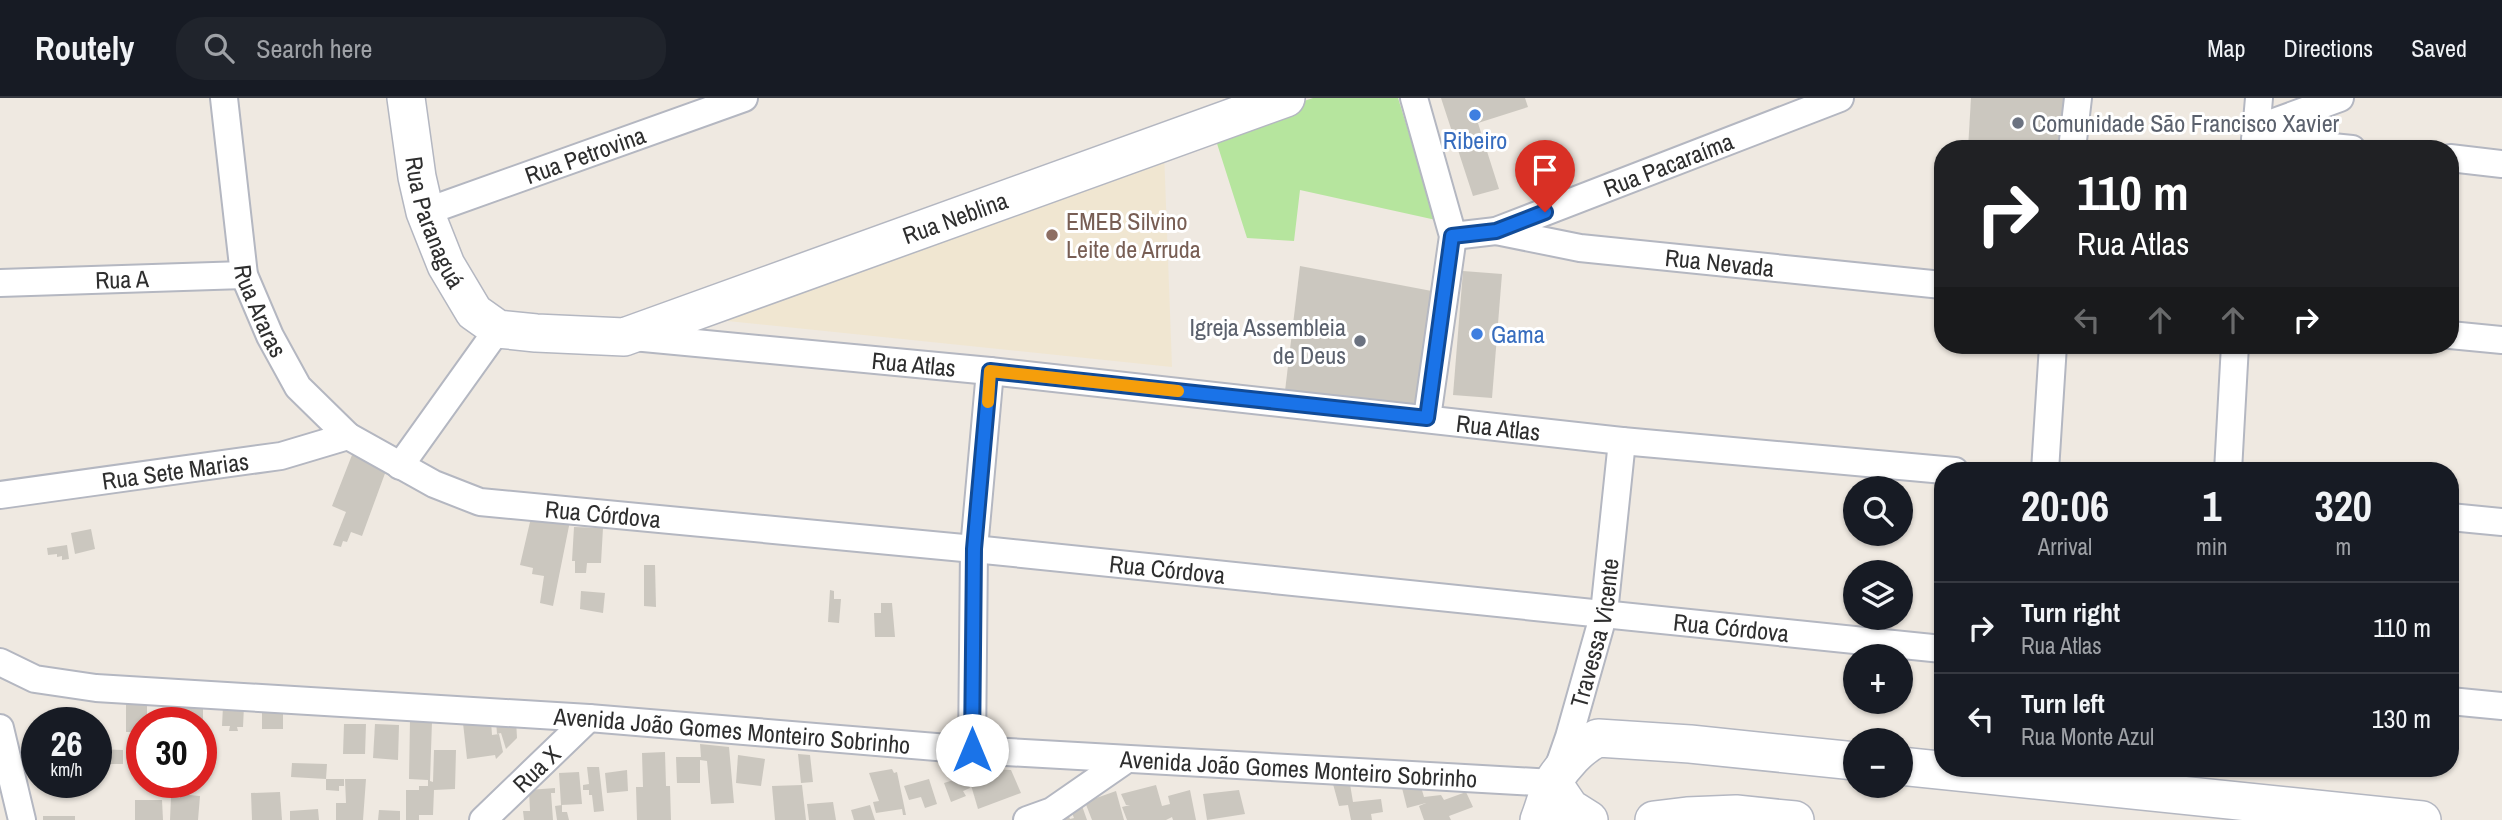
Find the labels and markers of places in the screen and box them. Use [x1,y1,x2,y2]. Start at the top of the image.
marker: Ribeiro [1467,107,1483,123]
place label: Comunidade São Francisco Xavier [2032,107,2340,139]
marker: Comunidade São Francisco Xavier [2010,115,2026,131]
place label: Ribeiro [1443,124,1507,156]
pin [1515,140,1575,212]
place label: EMEB Silvino Leite de Arruda [1066,205,1201,265]
marker: EMEB Silvino Leite de Arruda [1044,227,1060,243]
place label: Igreja Assembleia de Deus [1190,311,1346,371]
place label: Gama [1491,318,1545,350]
marker: Gama [1469,326,1485,342]
marker: Igreja Assembleia de Deus [1352,333,1368,349]

